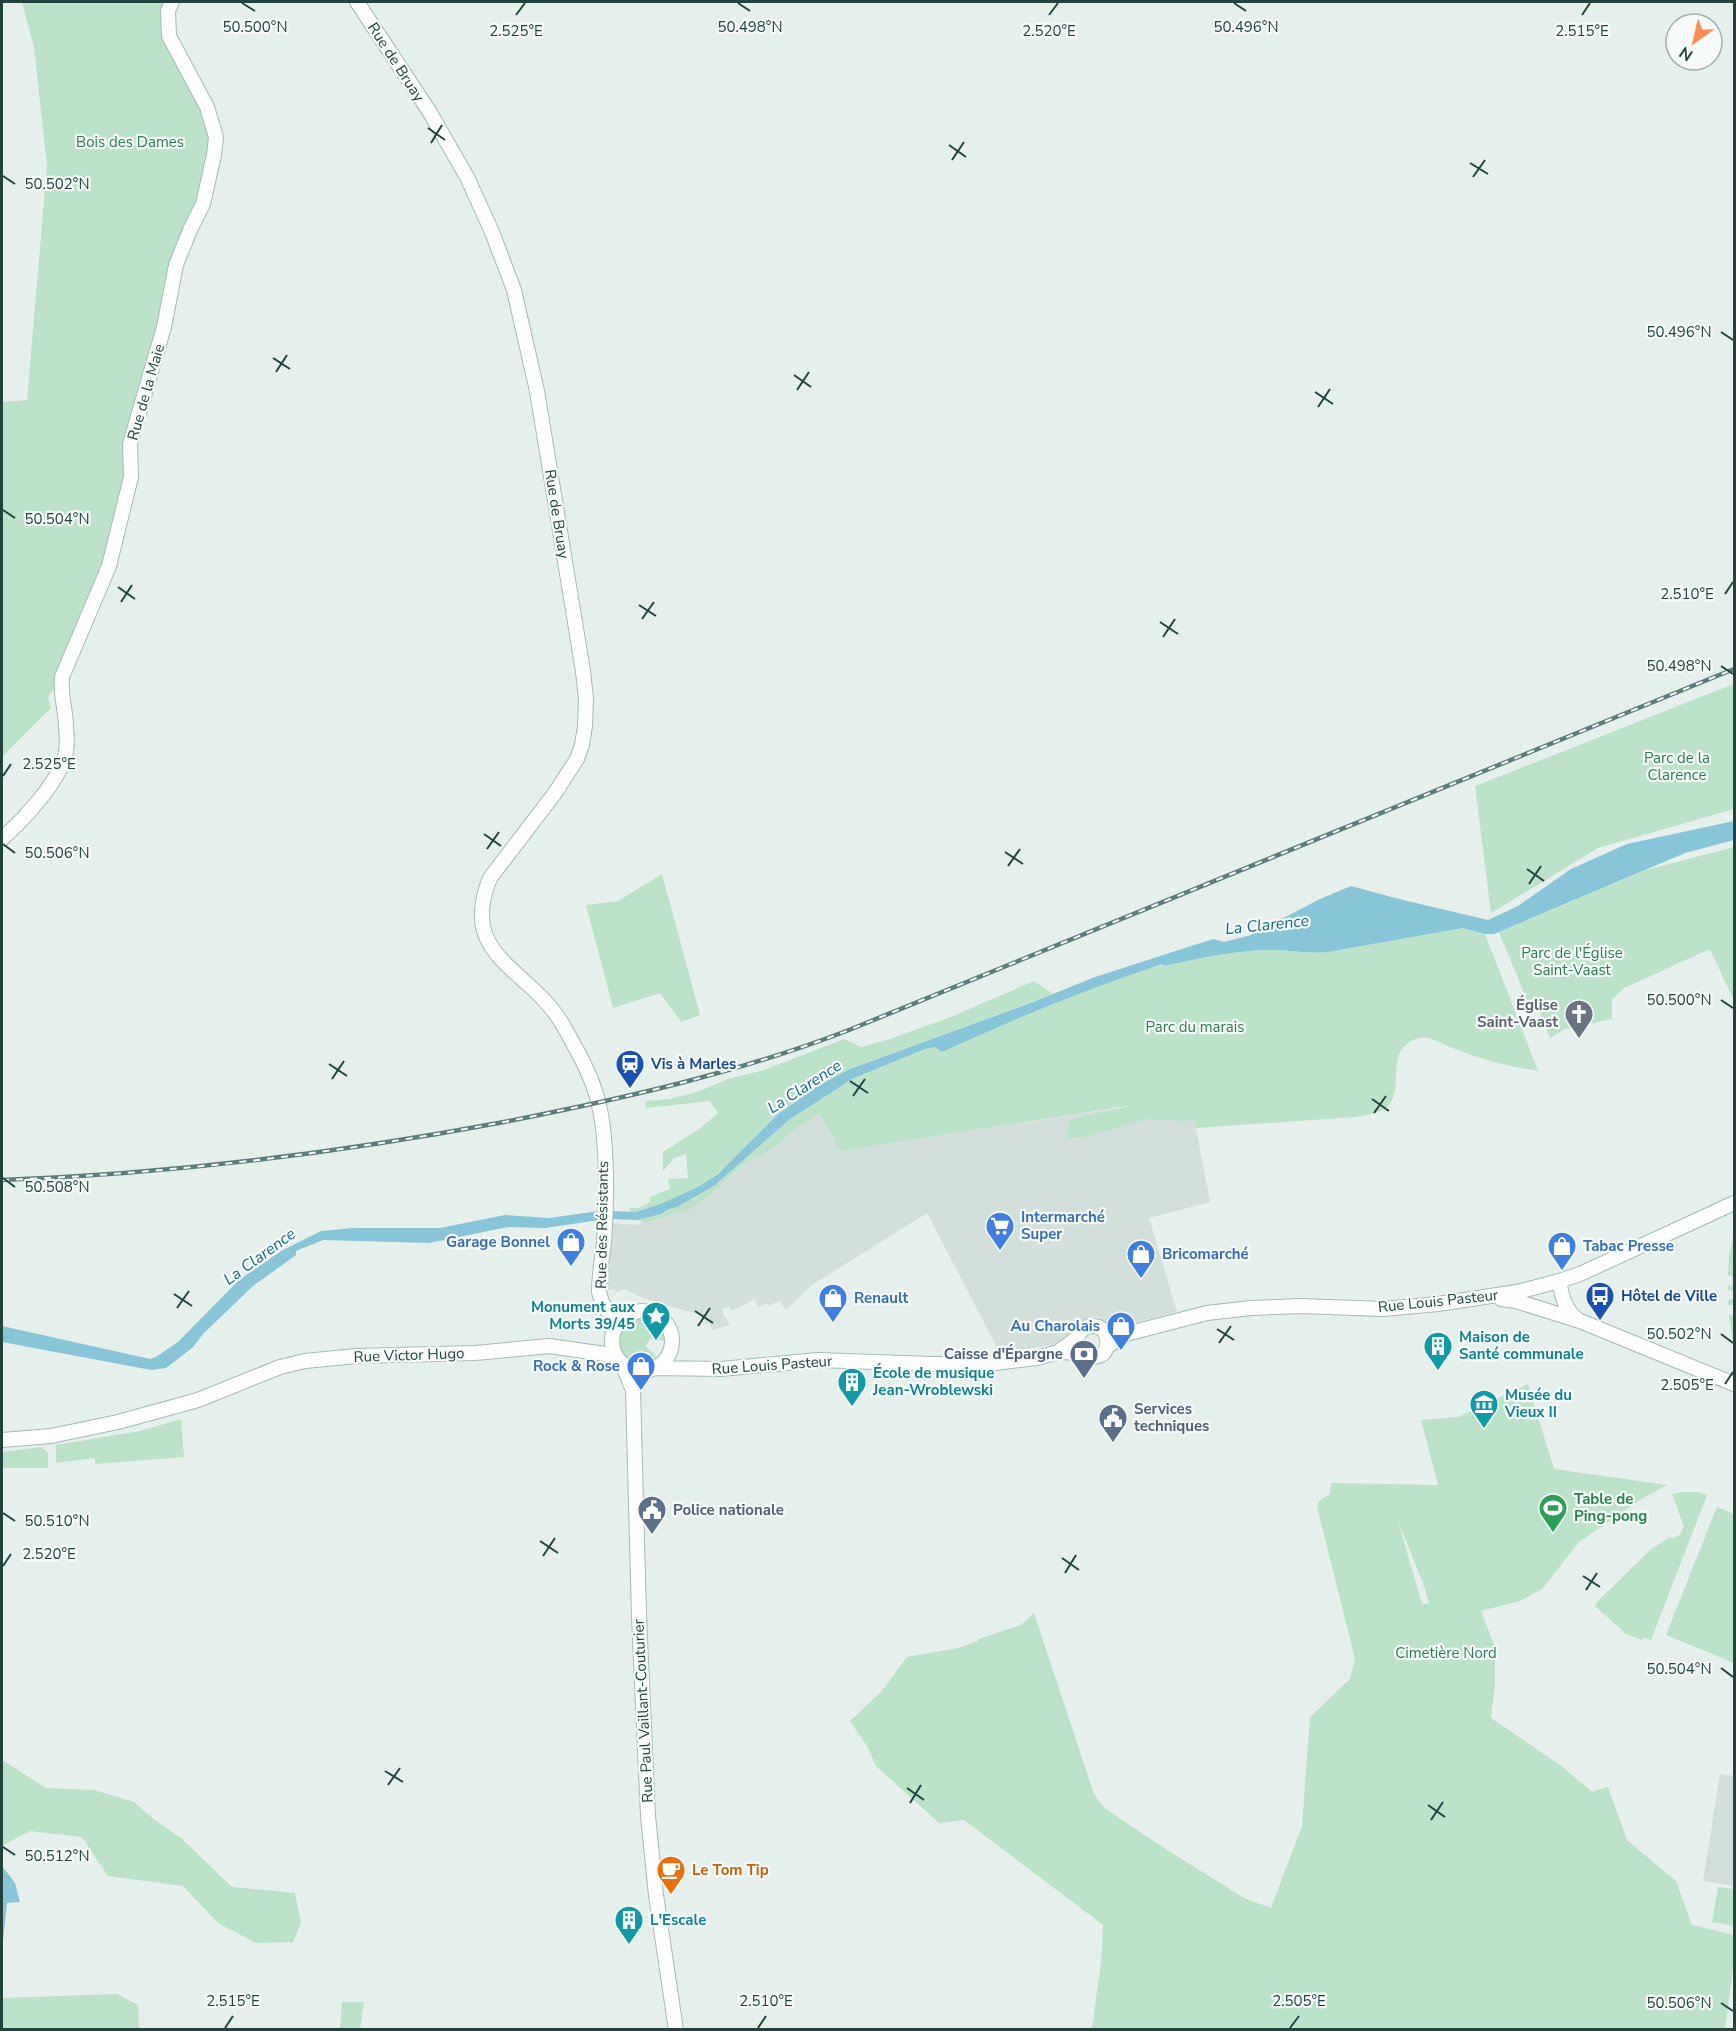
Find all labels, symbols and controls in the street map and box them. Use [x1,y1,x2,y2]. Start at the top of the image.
north arrow [1664,12,1724,72]
text: 50.500°N [222,17,288,37]
text: 50.498°N [717,17,783,37]
text: 50.496°N [1213,17,1279,37]
street label: Rue de Bruay [363,19,429,106]
text: 2.525°E [489,21,543,41]
text: 2.520°E [1022,21,1076,41]
text: 2.515°E [1555,21,1609,41]
text: N [1675,41,1697,66]
park label: Bois des Dames [76,132,184,152]
text: 50.502°N [24,174,90,194]
text: 50.496°N [1646,322,1712,342]
street label: Rue de la Maie [123,341,169,443]
street label: Rue de Bruay [540,468,574,560]
text: 50.504°N [24,509,90,529]
text: 2.510°E [1660,584,1714,604]
text: 50.498°N [1646,656,1712,676]
park label: Parc de la Clarence [1644,748,1710,785]
text: 2.525°E [22,754,76,774]
text: 50.506°N [24,843,90,863]
water label: La Clarence [1224,910,1311,940]
park label: Parc de l'Église Saint-Vaast [1521,943,1623,980]
text: 50.500°N [1646,990,1712,1010]
place label: Église Saint-Vaast [1477,995,1558,1032]
church icon: Église Saint-Vaast [1563,998,1595,1040]
park label: Parc du marais [1146,1017,1244,1037]
station icon: Vis à Marles [614,1048,646,1090]
place label: Vis à Marles [650,1054,736,1074]
water label: La Clarence [763,1054,846,1119]
street label: Rue des Résistants [591,1161,613,1289]
text: 50.508°N [24,1177,90,1197]
place label: Intermarché Super [1021,1207,1105,1244]
supermarket icon: Intermarché Super [984,1210,1016,1252]
water label: La Clarence [219,1223,301,1290]
shop icon: Garage Bonnel [555,1226,587,1268]
shop icon: Tabac Presse [1546,1230,1578,1272]
place label: Garage Bonnel [446,1232,550,1252]
place label: Tabac Presse [1583,1236,1674,1256]
shop icon: Bricomarché [1125,1238,1157,1280]
place label: Bricomarché [1162,1244,1249,1264]
bus stop icon: Hôtel de Ville [1584,1280,1616,1322]
shop icon: Renault [817,1282,849,1324]
street label: Rue Louis Pasteur [1377,1285,1500,1317]
place label: Hôtel de Ville [1621,1286,1717,1306]
place label: Renault [854,1288,908,1308]
place label: Monument aux Morts 39/45 [531,1297,636,1334]
place icon: Monument aux Morts 39/45 [640,1300,672,1342]
shop icon: Au Charolais [1105,1310,1137,1352]
place label: Au Charolais [1010,1316,1100,1336]
text: 50.502°N [1646,1324,1712,1344]
place label: Maison de Santé communale [1459,1327,1584,1364]
building icon: Maison de Santé communale [1422,1330,1454,1372]
bank icon: Caisse d'Épargne [1068,1338,1100,1380]
street label: Rue Victor Hugo [353,1343,465,1367]
place label: Caisse d'Épargne [944,1344,1063,1364]
shop icon: Rock & Rose [625,1350,657,1392]
street label: Rue Louis Pasteur [711,1351,834,1379]
place label: Rock & Rose [533,1356,620,1376]
place label: École de musique Jean-Wroblewski [872,1363,994,1400]
building icon: École de musique Jean-Wroblewski [836,1366,868,1408]
text: 2.505°E [1660,1375,1714,1395]
place label: Musée du Vieux II [1504,1385,1572,1422]
museum icon: Musée du Vieux II [1468,1388,1500,1430]
place label: Services techniques [1134,1399,1209,1436]
public building icon: Services techniques [1097,1402,1129,1444]
place label: Table de Ping-pong [1574,1489,1647,1526]
sports icon: Table de Ping-pong [1537,1492,1569,1534]
public building icon: Police nationale [636,1494,668,1536]
place label: Police nationale [673,1500,784,1520]
text: 50.510°N [24,1511,90,1531]
text: 2.520°E [22,1544,76,1564]
street label: Rue Paul Vaillant-Couturier [628,1618,658,1803]
park label: Cimetière Nord [1395,1643,1497,1663]
text: 50.504°N [1646,1659,1712,1679]
text: 50.512°N [24,1846,90,1866]
cafe icon: Le Tom Tip [655,1854,687,1896]
place label: Le Tom Tip [692,1860,769,1880]
building icon: L'Escale [613,1904,645,1946]
place label: L'Escale [650,1910,706,1930]
text: 2.515°E [206,1991,260,2011]
text: 2.510°E [739,1991,793,2011]
text: 2.505°E [1272,1991,1326,2011]
text: 50.506°N [1646,1993,1712,2013]

